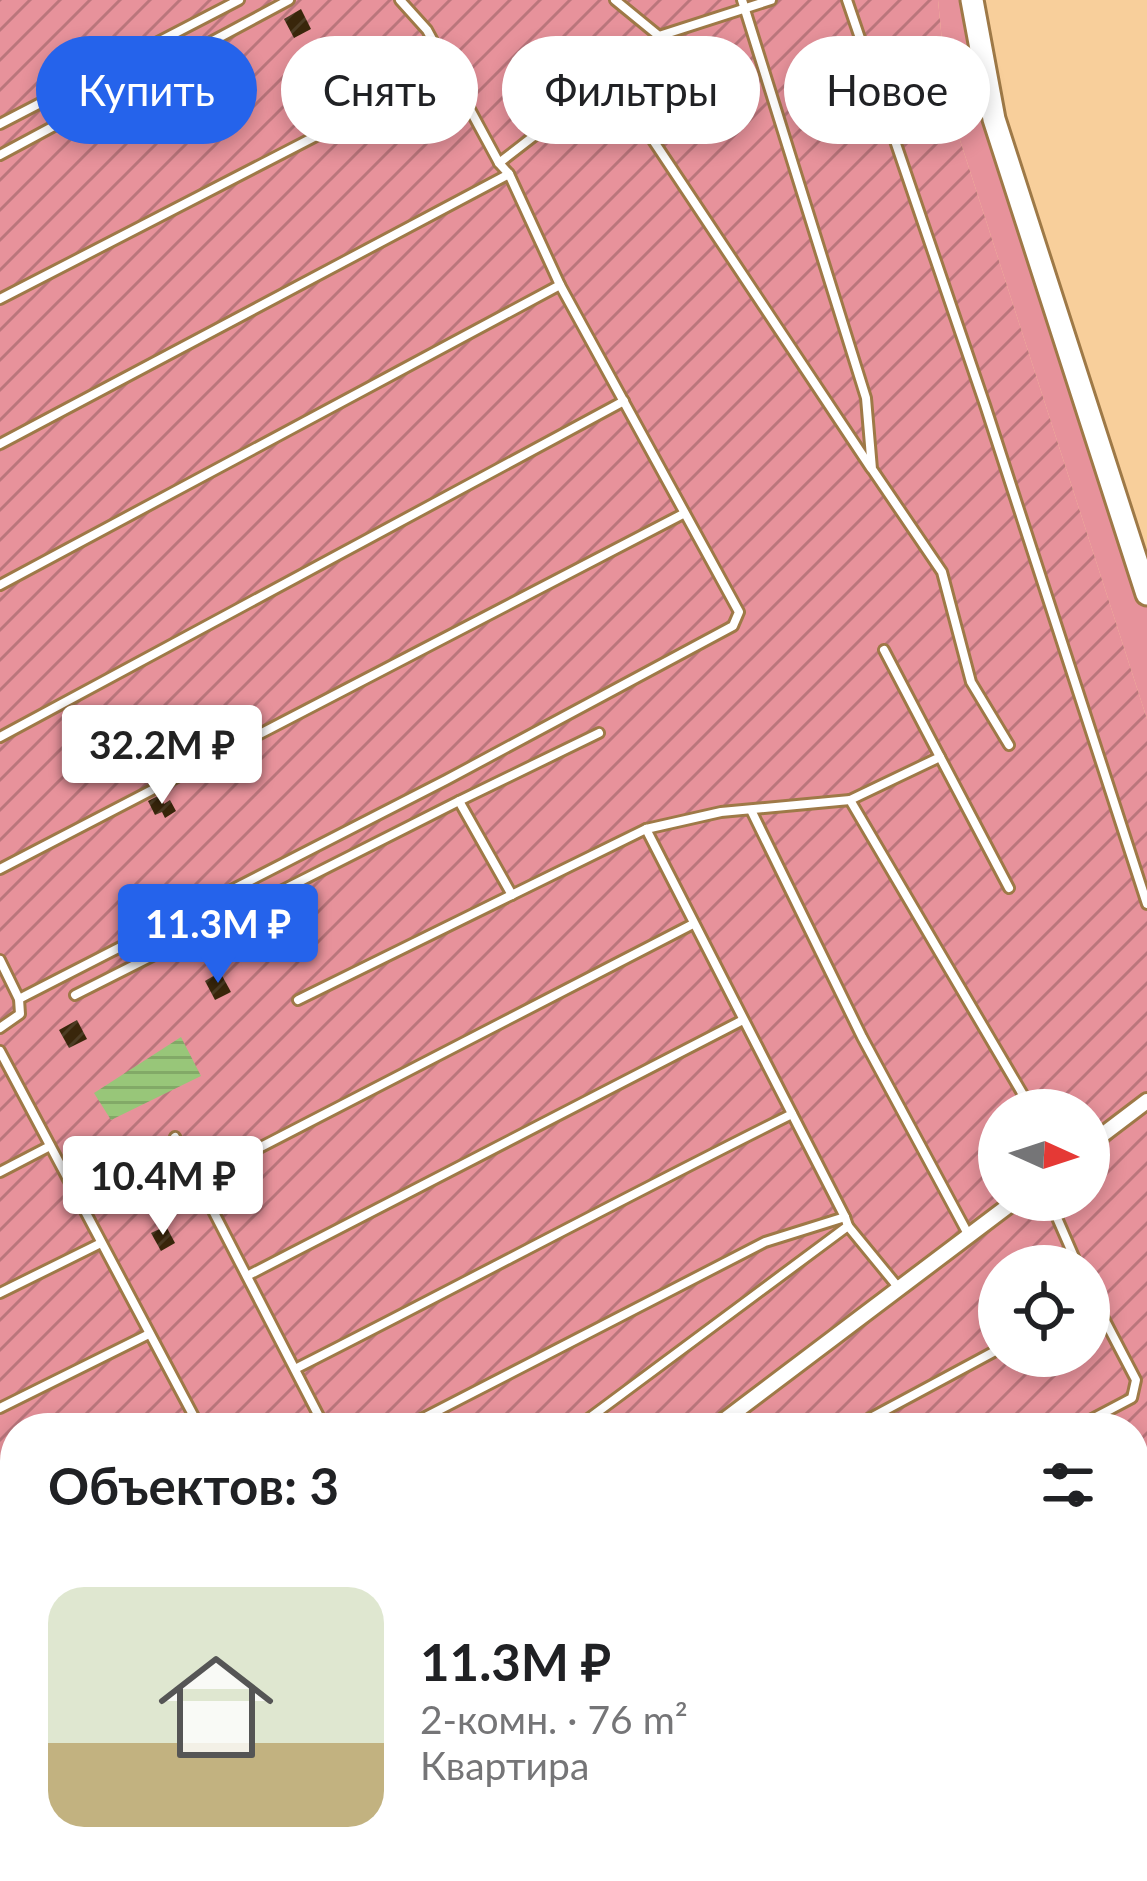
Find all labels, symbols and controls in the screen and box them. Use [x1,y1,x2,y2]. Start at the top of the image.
chip: Купить [36,36,257,144]
chip: Снять [281,36,478,144]
chip: Фильтры [502,36,760,144]
chip: Новое [784,36,990,144]
pin: 32.2M ₽ [51,705,273,807]
text: 32.2M ₽ [89,721,235,767]
pin: 11.3M ₽ [107,884,329,986]
text: 11.3M ₽ [145,900,291,946]
north arrow [978,1089,1110,1221]
map controls [978,1089,1110,1377]
pin: 10.4M ₽ [52,1136,274,1238]
text: 10.4M ₽ [90,1152,236,1198]
button: locate [978,1245,1110,1377]
icon: filters [1035,1452,1101,1518]
text: Объектов: 3 [48,1455,339,1516]
text: 11.3M ₽ [420,1631,611,1692]
icon: home [144,1635,288,1779]
text: 2-комн. · 76 m² [420,1696,688,1742]
text: Квартира [420,1742,589,1788]

